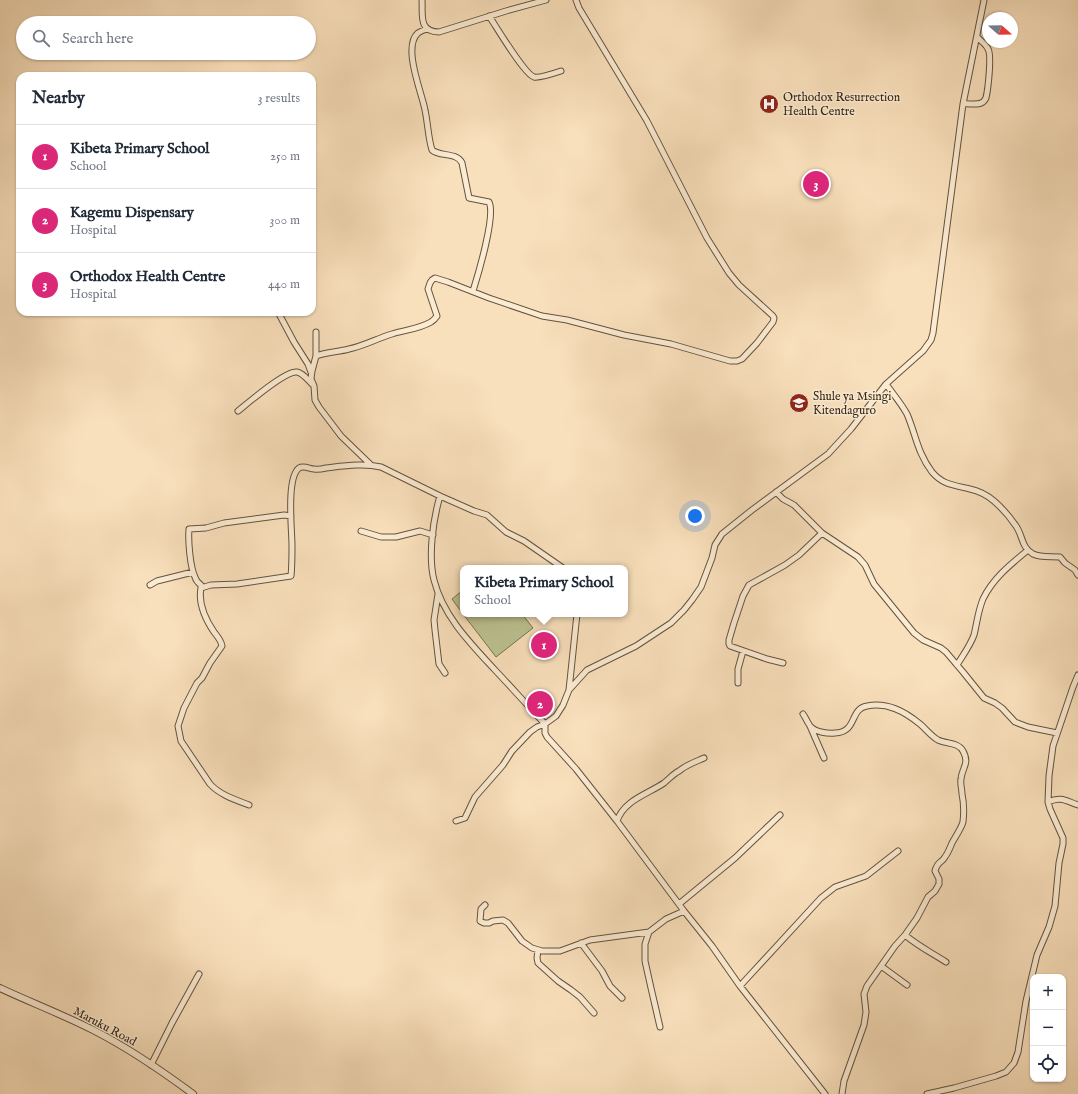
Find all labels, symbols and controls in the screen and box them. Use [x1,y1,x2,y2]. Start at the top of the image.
north arrow [982,12,1018,48]
search box [16,16,316,60]
icon: search [30,27,52,49]
text: Search here [62,29,133,48]
text: Nearby [32,88,85,109]
text: 3 results [258,90,300,107]
place label: Orthodox Resurrection Health Centre [783,90,901,119]
hospital icon: Orthodox Resurrection Health Centre [758,93,780,115]
text: Kibeta Primary School [70,139,209,158]
text: 1 [43,148,47,165]
text: 250 m [270,148,300,165]
text: School [70,158,107,175]
pin: 3 [803,169,829,199]
text: Kagemu Dispensary [70,203,194,222]
text: 2 [42,212,48,229]
text: 300 m [269,212,300,229]
text: Hospital [70,222,117,239]
text: Orthodox Health Centre [70,267,225,286]
text: 3 [43,276,47,293]
text: 440 m [268,276,300,293]
text: Hospital [70,286,117,303]
place label: Shule ya Msingi Kitendaguro [813,389,891,418]
school or university icon: Shule ya Msingi Kitendaguro [788,392,810,414]
your location [685,506,705,526]
popup [460,565,628,617]
text: Kibeta Primary School [474,573,614,592]
text: School [474,592,511,609]
pin: 1 [531,630,557,660]
pin: 2 [527,689,553,719]
map controls [1030,974,1066,1082]
button: + [1030,974,1066,1010]
street label: Maruku Road [71,1004,139,1050]
button: − [1030,1010,1066,1046]
button: locate [1030,1046,1066,1082]

